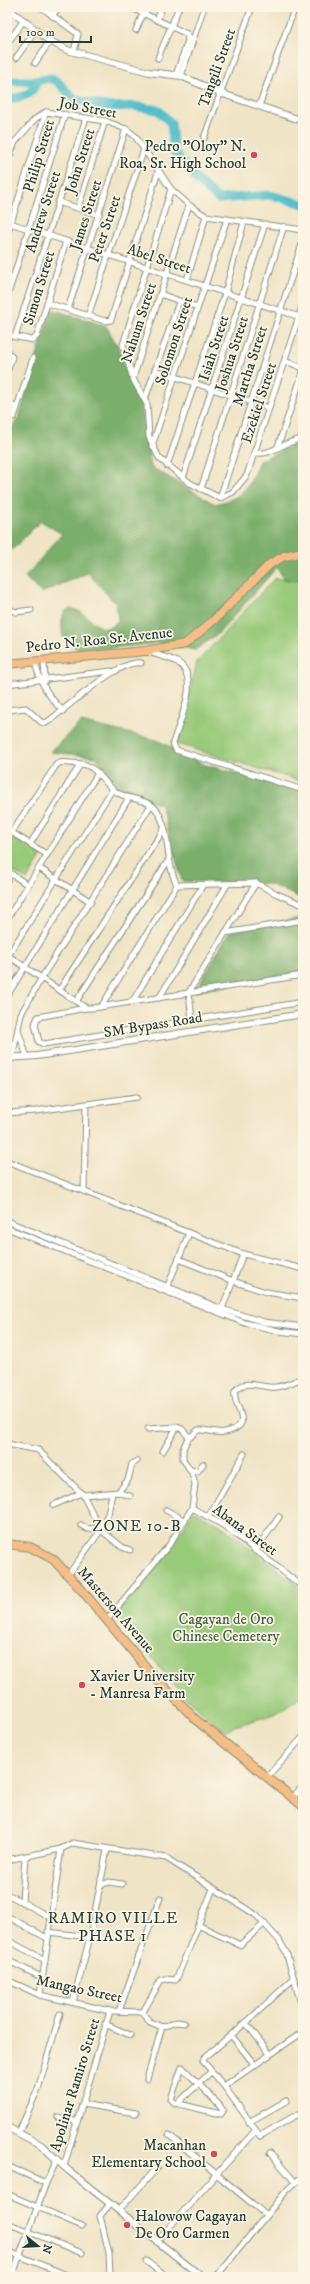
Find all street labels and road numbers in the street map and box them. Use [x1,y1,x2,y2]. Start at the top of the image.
street label: Tangili Street [194,26,240,110]
street label: Job Street [55,93,119,123]
street label: Philip Street [19,117,59,195]
street label: John Street [60,126,99,198]
street label: Andrew Street [21,169,65,255]
street label: James Street [65,177,106,255]
street label: Peter Street [85,193,125,265]
street label: Abel Street [125,240,193,278]
street label: Simon Street [19,248,59,327]
street label: Nahum Street [117,280,161,366]
street label: Solomon Street [151,294,197,388]
street label: Isiah Street [194,313,234,383]
street label: Joshua Street [210,314,253,396]
street label: Martha Street [228,323,272,409]
street label: Ezekiel Street [237,360,281,446]
street label: Pedro N. Roa Sr. Avenue [25,623,173,657]
street label: SM Bypass Road [102,1008,204,1042]
street label: Abana Street [209,1500,281,1560]
street label: Masterson Avenue [73,1563,159,1657]
street label: Mangao Street [34,1971,124,2007]
street label: Apolinar Ramiro Street [46,2016,104,2154]

